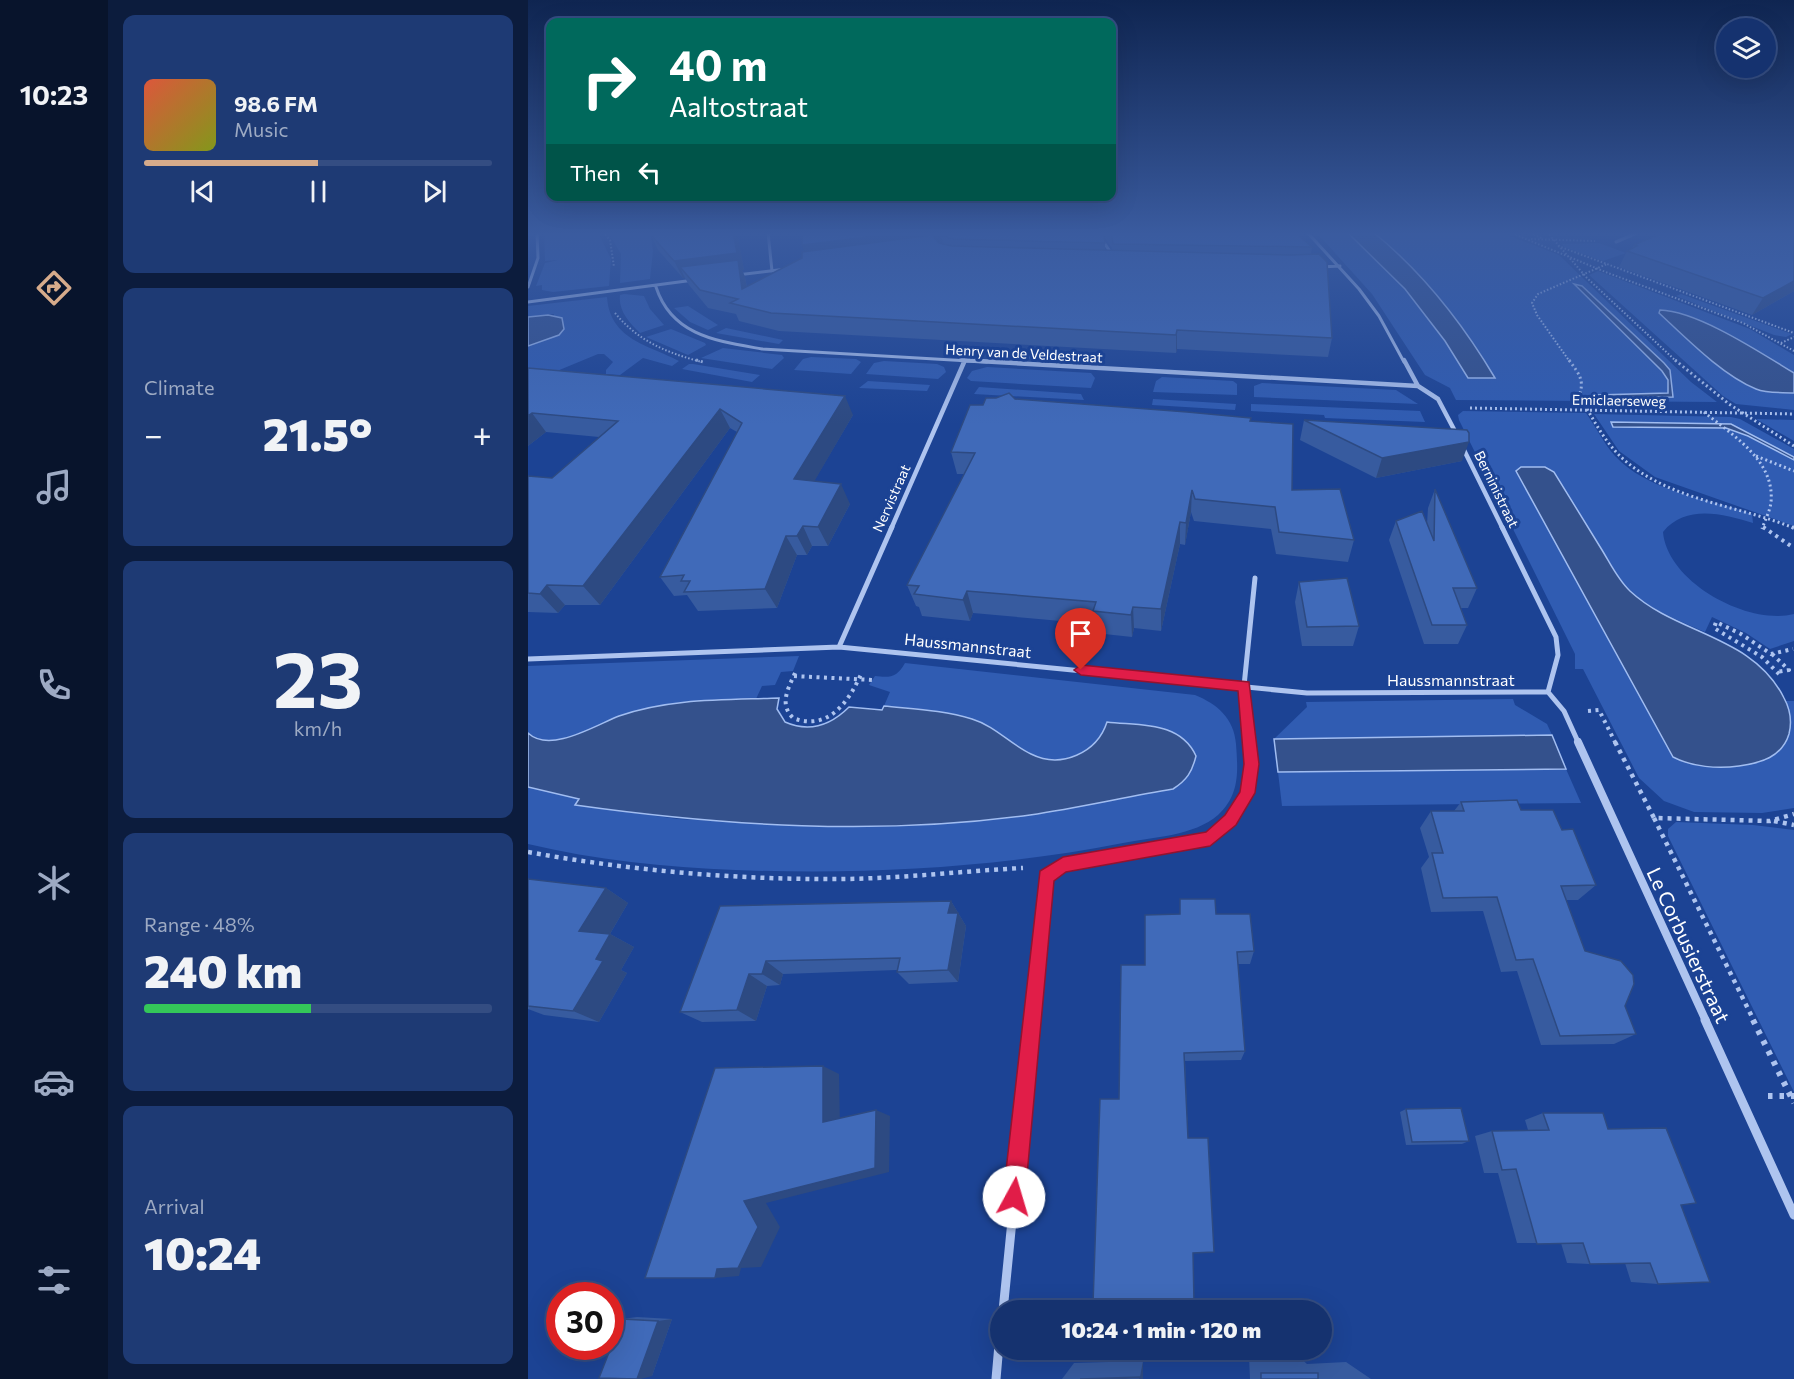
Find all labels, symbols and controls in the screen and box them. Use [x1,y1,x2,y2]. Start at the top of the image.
map controls [1716,18,1776,78]
button: layers [1716,18,1776,78]
text: 40 m [669,38,767,90]
icon: right [570,42,648,120]
text: 10:23 [20,78,88,111]
text: 98.6 FM [234,90,318,117]
text: Aaltostraat [669,90,808,123]
text: Music [234,117,288,141]
icon: left [633,156,666,189]
text: Then [570,159,621,186]
icon: previous [186,175,219,208]
icon: pause [302,175,335,208]
icon: next [418,175,451,208]
icon: directions [33,267,75,309]
street label: Henry van de Veldestraat [945,340,1103,366]
text: Climate [144,375,214,399]
street label: Emiclaerseweg [1572,391,1667,409]
text: 21.5° [263,405,373,460]
text: − [144,413,163,454]
text: + [473,413,492,454]
street label: Berninistraat [1471,448,1523,530]
street label: Nervistraat [869,461,914,534]
icon: music [33,466,75,508]
pin [1055,608,1106,670]
icon: arrive [1064,617,1097,650]
text: 23 [273,629,363,724]
street label: Haussmannstraat [903,629,1033,661]
icon: phone [33,664,75,706]
street label: Haussmannstraat [1387,670,1515,689]
text: km/h [294,716,342,740]
icon: climate [33,862,75,904]
street label: Le Corbusierstraat [1642,863,1736,1027]
text: Range · 48% [144,912,255,936]
text: 240 km [144,942,302,997]
icon: car [33,1061,75,1103]
position arrow [982,1165,1046,1229]
text: Arrival [144,1194,205,1218]
text: 10:24 [144,1224,261,1279]
icon: filters [33,1259,75,1301]
speed limit sign: 30 [546,1282,624,1360]
text: 10:24 · 1 min · 120 m [1061,1316,1261,1343]

